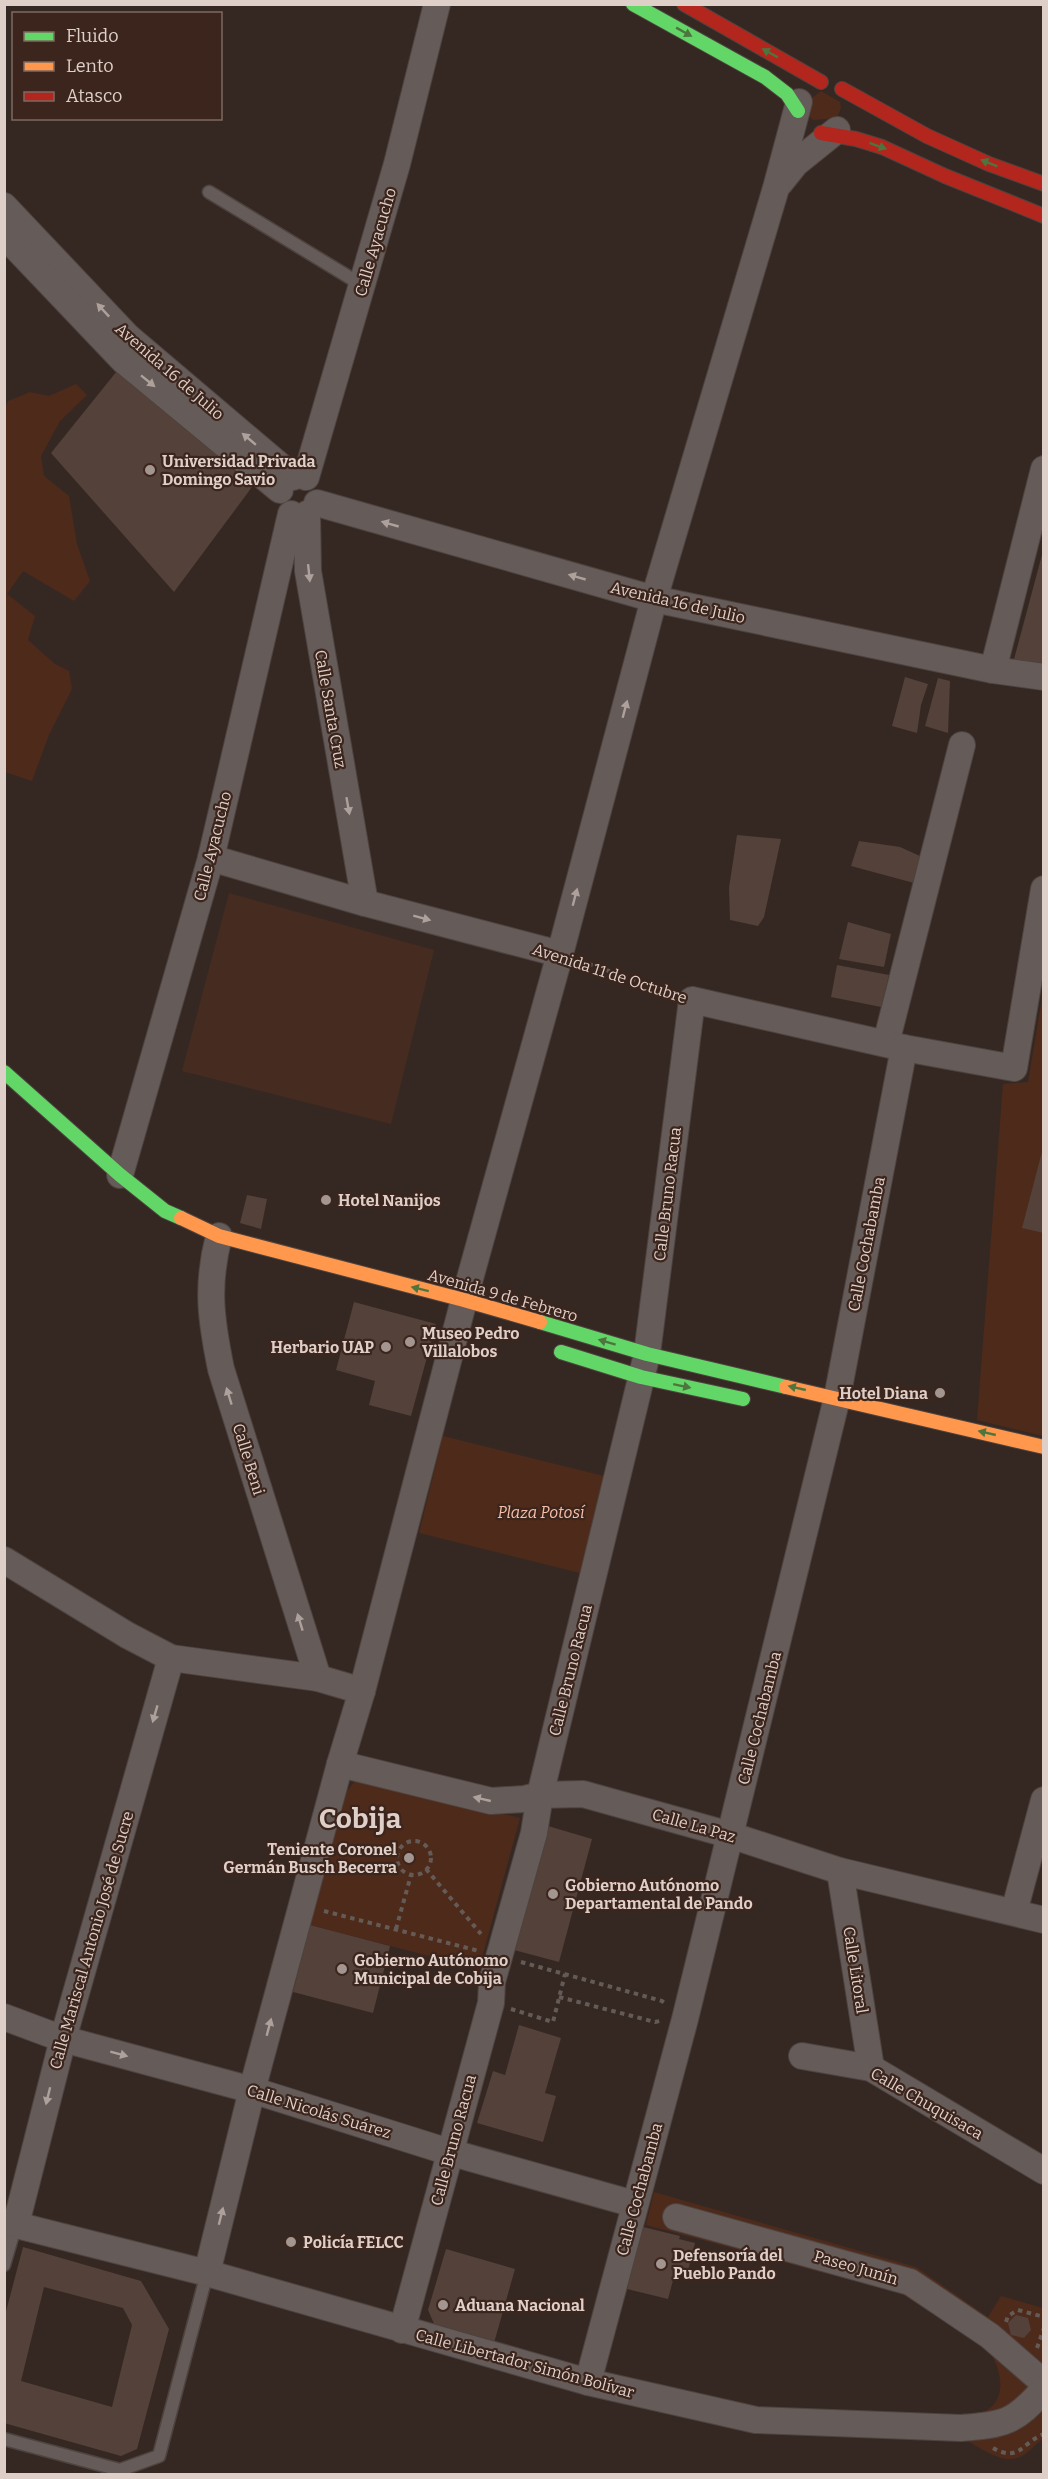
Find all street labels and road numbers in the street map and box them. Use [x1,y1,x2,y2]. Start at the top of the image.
street label: Calle Ayacucho [351,186,400,299]
street label: Avenida 16 de Julio [111,319,228,424]
street label: Avenida 16 de Julio [609,578,747,627]
street label: Calle Santa Cruz [311,648,350,770]
street label: Calle Ayacucho [190,789,235,903]
street label: Avenida 11 de Octubre [530,939,690,1007]
street label: Calle Bruno Racua [650,1126,685,1262]
street label: Calle Cochabamba [844,1175,889,1313]
street label: Avenida 9 de Febrero [426,1265,580,1326]
street label: Calle Beni [229,1421,268,1497]
street label: Calle Bruno Racua [545,1602,596,1738]
street label: Calle Cochabamba [734,1649,785,1787]
street label: Calle La Paz [650,1804,738,1847]
street label: Calle Mariscal Antonio José de Sucre [45,1809,138,2071]
street label: Calle Litoral [839,1925,872,2015]
street label: Calle Chuquisaca [867,2064,987,2143]
street label: Calle Bruno Racua [427,2072,480,2208]
street label: Calle Nicolás Suárez [245,2081,393,2143]
street label: Calle Cochabamba [613,2120,666,2258]
street label: Paseo Junín [812,2246,900,2289]
street label: Calle Libertador Simón Bolívar [413,2325,636,2402]

